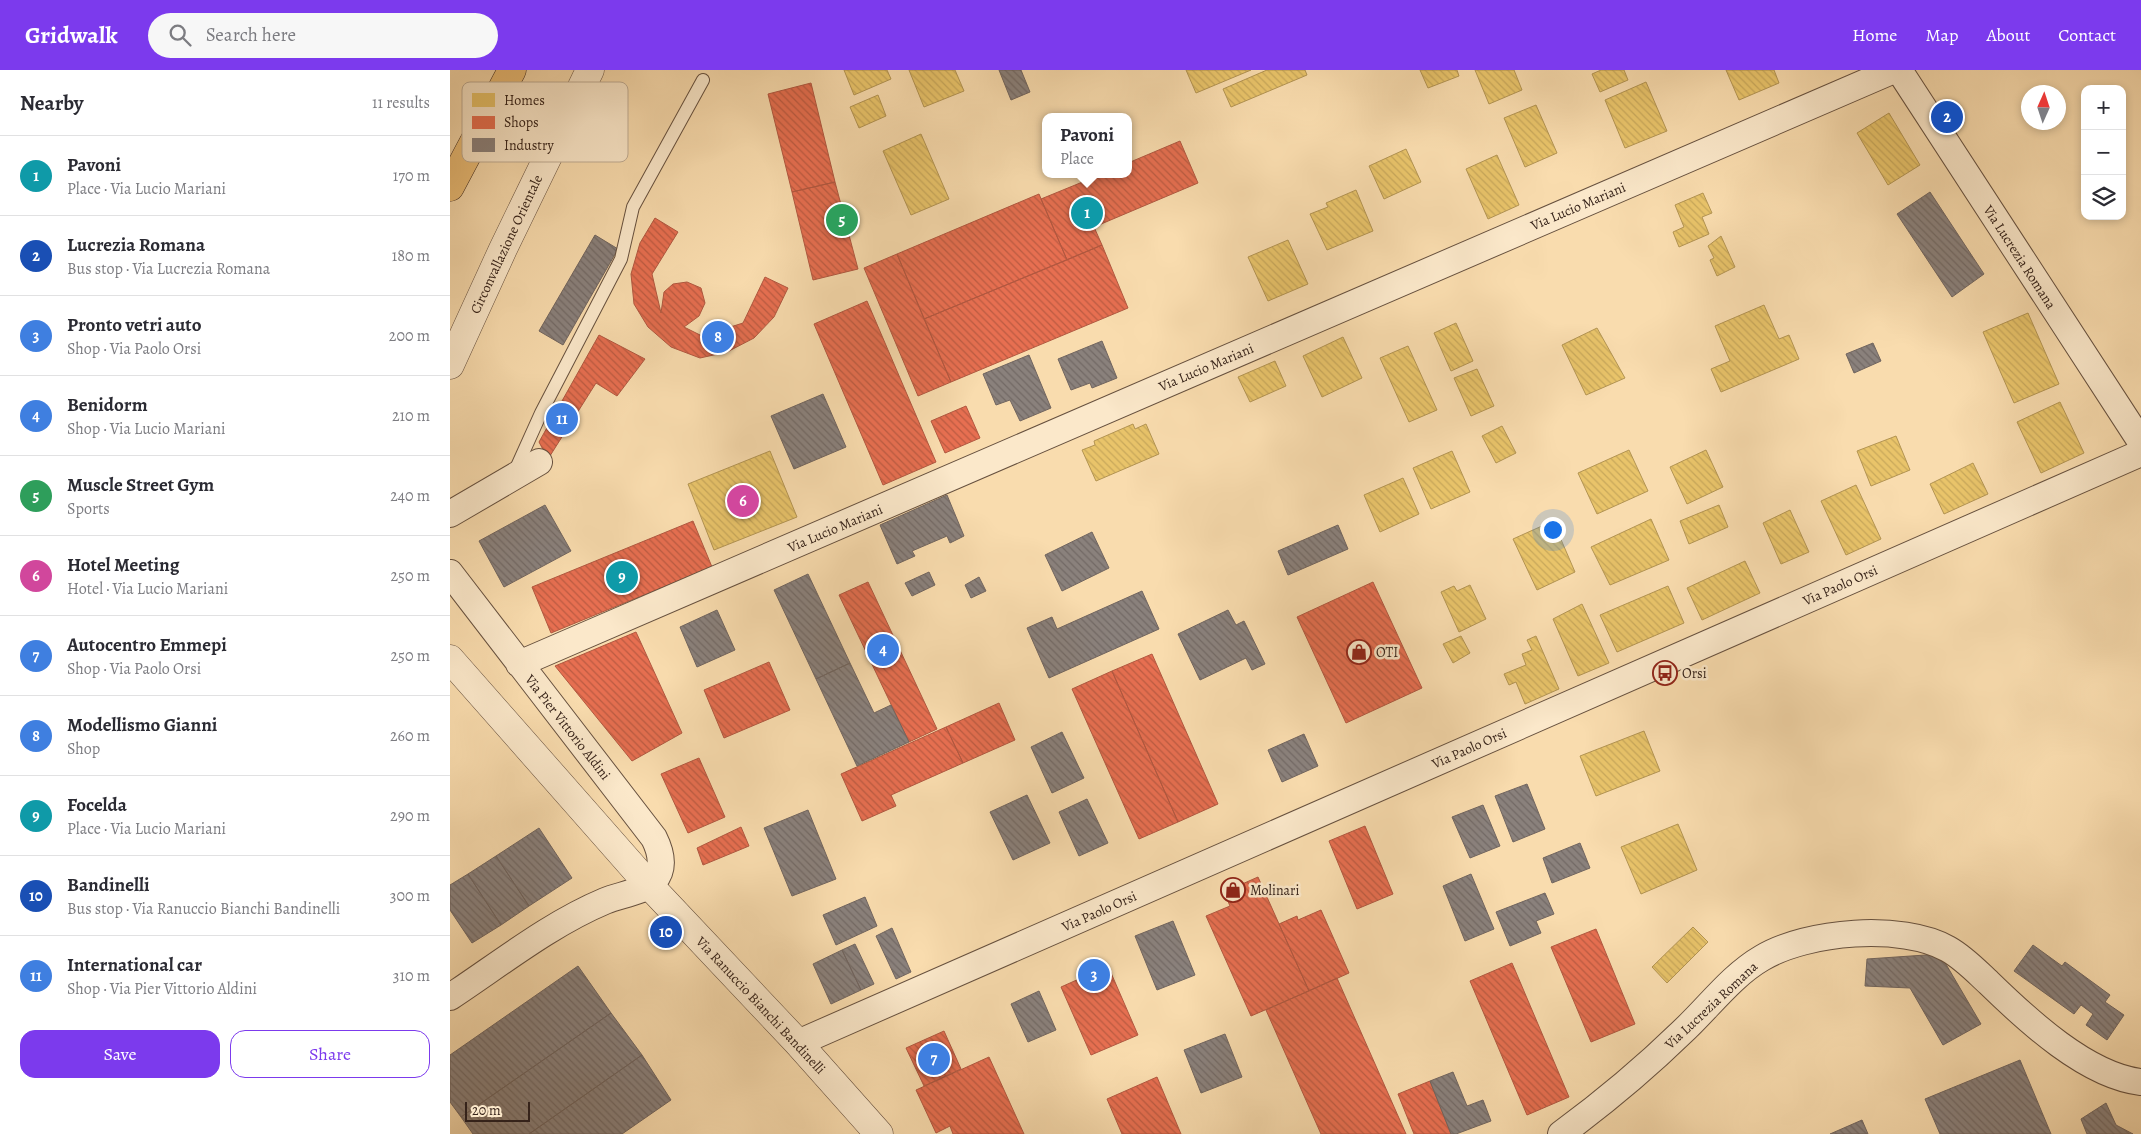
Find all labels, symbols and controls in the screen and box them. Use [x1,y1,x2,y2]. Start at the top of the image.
search box [148,13,498,58]
text: Gridwalk [25,19,118,51]
icon: search [166,21,194,49]
text: Search here [206,22,296,48]
text: Home [1852,23,1897,47]
text: Map [1925,23,1958,47]
text: About [1986,23,2030,47]
text: Contact [2058,23,2116,47]
legend [462,82,628,162]
north arrow [2021,85,2066,130]
map controls [2081,85,2126,220]
button: + [2081,85,2126,130]
text: Nearby [20,89,83,117]
text: Homes [504,91,545,110]
text: 11 results [372,92,430,114]
pin: 2 [1931,98,1963,136]
text: Shops [504,113,539,132]
popup [1042,113,1132,178]
text: Pavoni [1060,122,1114,148]
button: − [2081,130,2126,175]
text: Industry [504,136,554,155]
text: Place [1060,148,1094,170]
text: Pavoni [67,152,121,178]
text: 1 [33,165,39,187]
text: 170 m [393,165,430,187]
street label: Circonvallazione Orientale [466,172,547,317]
button: layers [2081,175,2126,220]
text: Place · Via Lucio Mariani [67,178,226,200]
street label: Via Lucio Mariani [1527,178,1629,235]
pin: 1 [1071,194,1103,232]
pin: 5 [826,201,858,239]
street label: Via Lucrezia Romana [1978,201,2061,313]
text: Lucrezia Romana [67,232,205,258]
text: 2 [32,245,40,267]
text: 180 m [392,245,430,267]
text: Bus stop · Via Lucrezia Romana [67,258,270,280]
text: Pronto vetri auto [67,312,201,338]
pin: 8 [702,318,734,356]
text: 3 [33,325,39,347]
text: 200 m [389,325,430,347]
text: Shop · Via Paolo Orsi [67,338,201,360]
street label: Via Lucio Mariani [1155,339,1257,396]
text: Benidorm [67,392,148,418]
pin: 11 [546,400,578,438]
text: 4 [32,405,40,427]
text: 210 m [392,405,430,427]
text: Shop · Via Lucio Mariani [67,418,225,440]
text: Muscle Street Gym [67,472,214,498]
pin: 6 [727,482,759,520]
text: 5 [33,485,39,507]
text: 240 m [390,485,430,507]
text: Sports [67,498,110,520]
street label: Via Lucio Mariani [784,500,886,557]
your location [1540,517,1566,543]
text: Hotel Meeting [67,552,179,578]
pin: 9 [606,558,638,596]
street label: Via Paolo Orsi [1799,561,1881,611]
text: 6 [32,565,40,587]
text: 250 m [391,565,430,587]
text: Hotel · Via Lucio Mariani [67,578,228,600]
pin: 4 [867,631,899,669]
text: Autocentro Emmepi [67,632,227,658]
shop icon: OTI [1346,639,1372,665]
place label: OTI [1376,643,1398,662]
text: 7 [33,645,39,667]
text: 250 m [391,645,430,667]
text: Shop · Via Paolo Orsi [67,658,201,680]
bus stop icon: Orsi [1652,660,1678,686]
place label: Orsi [1682,664,1707,683]
street label: Via Pier Vittorio Aldini [520,670,615,784]
text: Modellismo Gianni [67,712,217,738]
street label: Via Paolo Orsi [1428,724,1510,774]
text: 8 [32,725,40,747]
text: 260 m [390,725,430,747]
text: Shop [67,738,100,760]
text: Focelda [67,792,127,818]
text: 9 [32,805,40,827]
text: 290 m [390,805,430,827]
text: Place · Via Lucio Mariani [67,818,226,840]
text: Bandinelli [67,872,149,898]
shop icon: Molinari [1220,877,1246,903]
place label: Molinari [1250,881,1299,900]
text: 10 [29,885,43,907]
text: 300 m [390,885,430,907]
street label: Via Paolo Orsi [1058,887,1140,937]
text: Bus stop · Via Ranuccio Bianchi Bandinelli [67,898,340,920]
pin: 10 [650,913,682,951]
street label: Via Ranuccio Bianchi Bandinelli [691,932,830,1078]
text: International car [67,952,202,978]
pin: 3 [1078,956,1110,994]
street label: Via Lucrezia Romana [1660,957,1762,1054]
text: 11 [30,965,42,987]
text: 310 m [393,965,430,987]
text: Shop · Via Pier Vittorio Aldini [67,978,257,1000]
button: Save [20,1030,220,1078]
button: Share [230,1030,430,1078]
pin: 7 [918,1040,950,1078]
scale bar [465,1099,530,1122]
text: 20 m [472,1101,501,1120]

